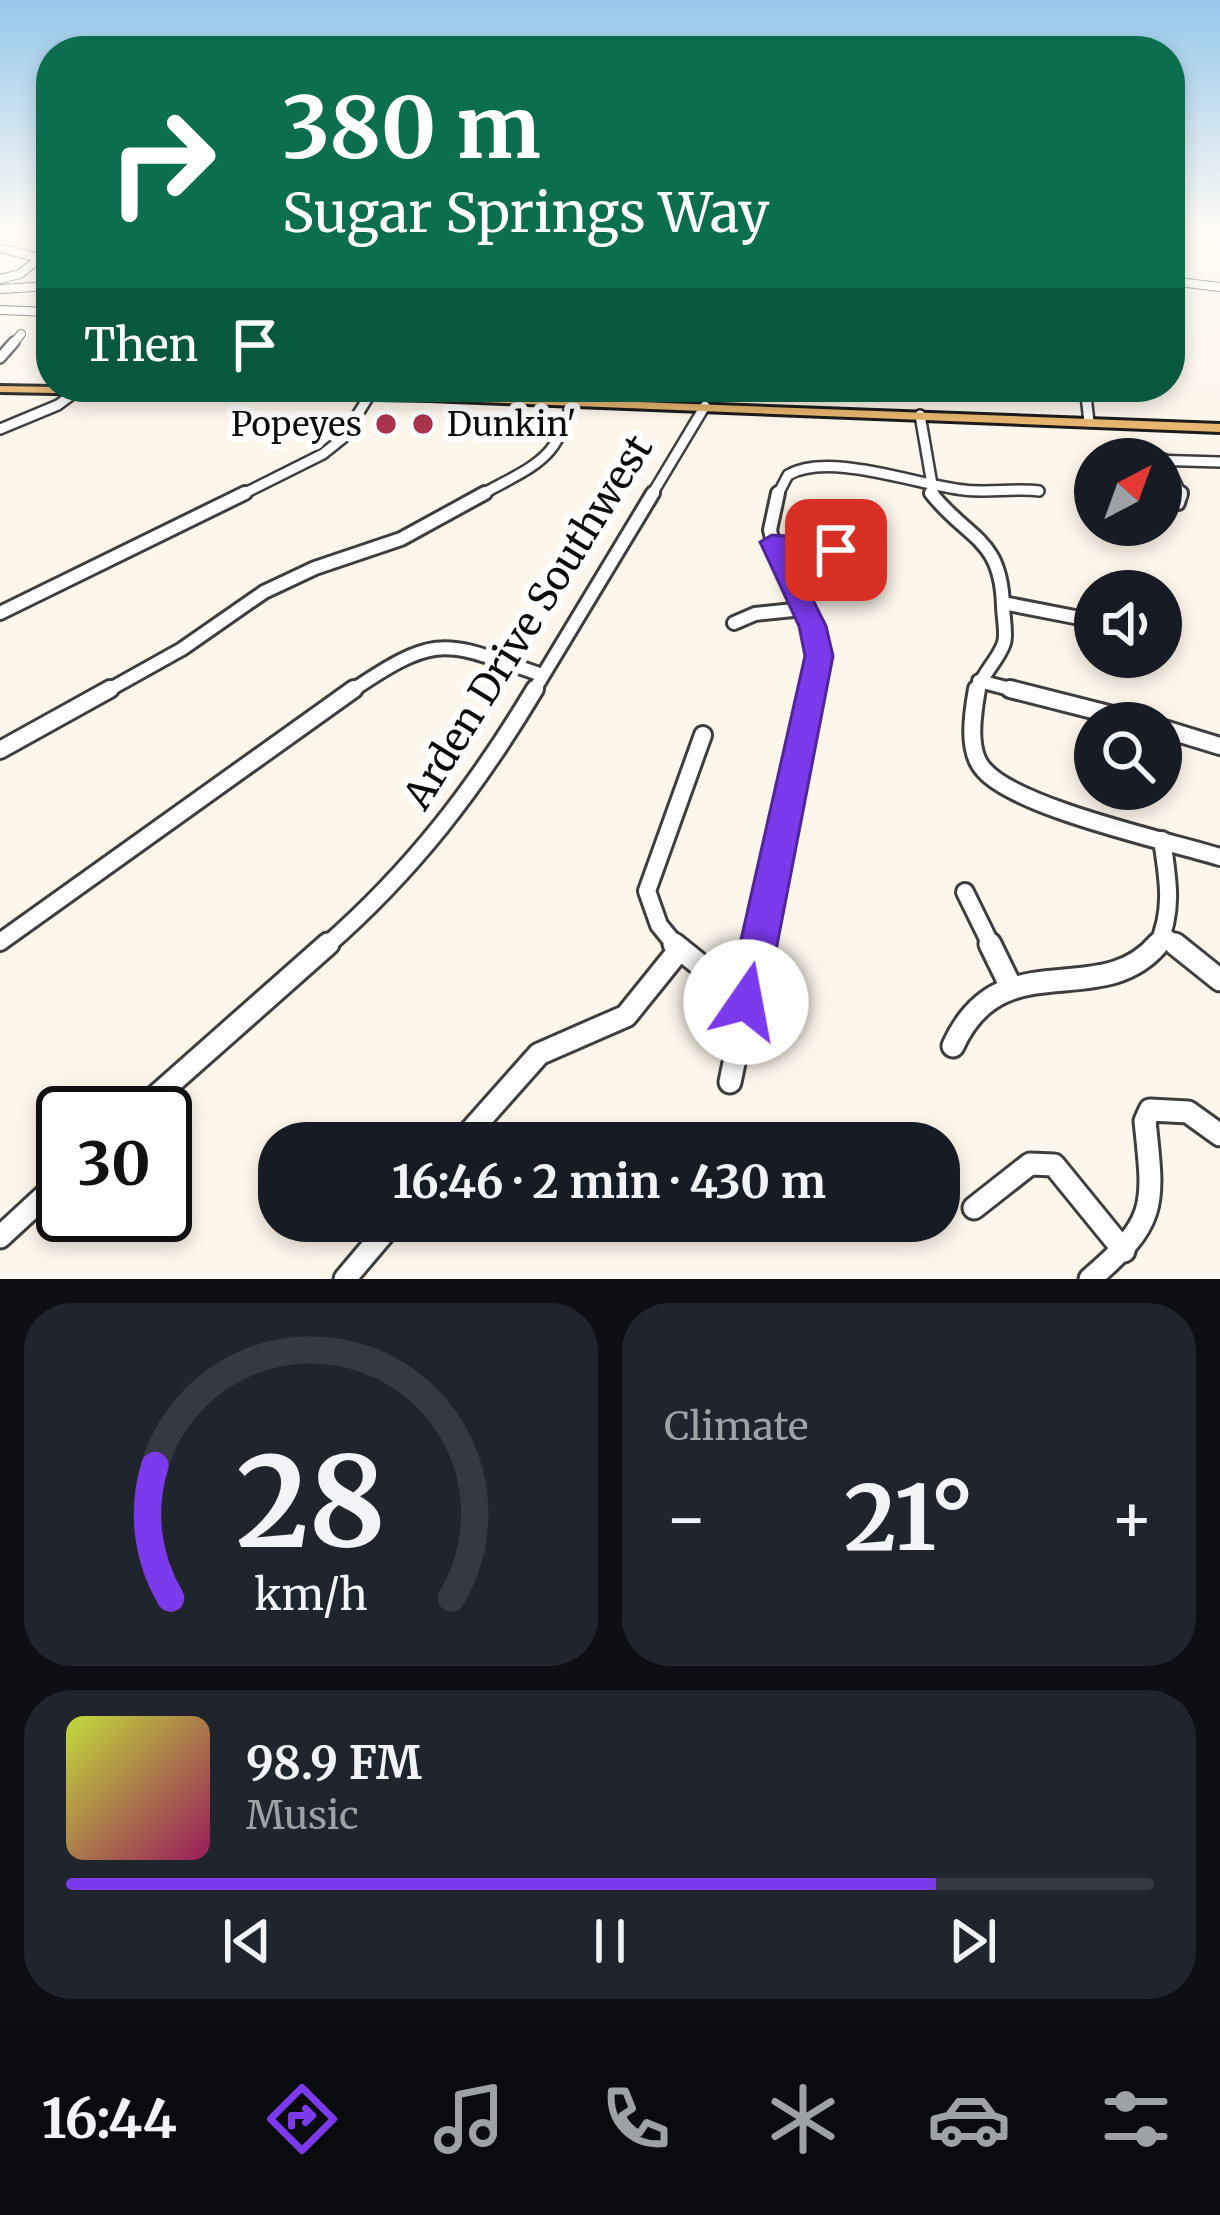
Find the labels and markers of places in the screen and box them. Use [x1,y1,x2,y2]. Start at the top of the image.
place label: Popeyes [231,404,362,445]
place label: Dunkin' [447,404,577,445]
marker: Popeyes [373,411,399,437]
marker: Dunkin' [410,411,436,437]
pin [785,499,887,601]

